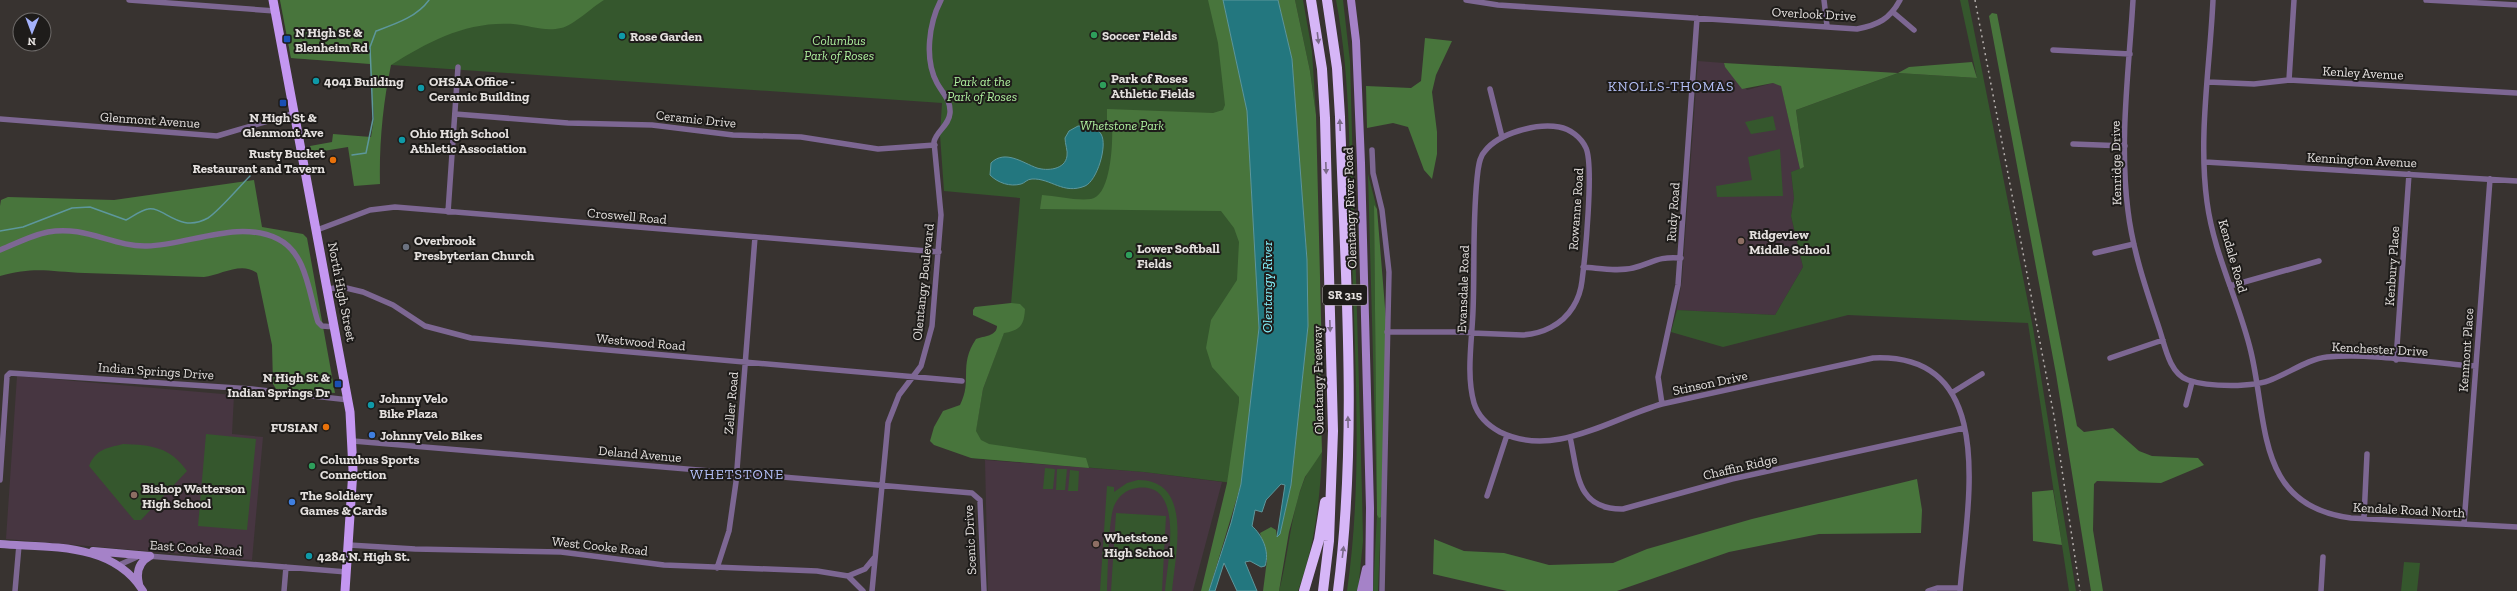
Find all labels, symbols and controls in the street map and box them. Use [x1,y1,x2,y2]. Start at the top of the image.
street label: Overlook Drive [1771,4,1857,24]
north arrow [12,12,52,52]
place label: N High St & Blenheim Rd [295,25,369,55]
place label: Soccer Fields [1102,28,1177,43]
place label: Rose Garden [630,29,703,44]
marker: Soccer Fields [1089,30,1099,40]
marker: Rose Garden [617,31,627,41]
one-way arrow [1315,32,1321,44]
park label: Columbus Park of Roses [804,33,874,63]
marker: N High St & Blenheim Rd [282,34,292,44]
text: N [27,35,36,48]
street label: Kenley Avenue [2322,63,2404,83]
place label: Park of Roses Athletic Fields [1111,71,1195,101]
place label: 4041 Building [324,74,404,89]
place label: OHSAA Office - Ceramic Building [429,74,530,104]
park label: Park at the Park of Roses [947,74,1017,104]
marker: 4041 Building [311,76,321,86]
district label: KNOLLS-THOMAS [1608,78,1734,95]
marker: Park of Roses Athletic Fields [1098,80,1108,90]
marker: OHSAA Office - Ceramic Building [416,83,426,93]
marker: N High St & Glenmont Ave [278,98,288,108]
street label: Ceramic Drive [655,107,737,131]
street label: Glenmont Avenue [100,109,200,131]
place label: N High St & Glenmont Ave [243,110,324,140]
park label: Whetstone Park [1080,118,1164,133]
one-way arrow [1337,118,1343,131]
street label: Kenridge Drive [2108,121,2124,205]
place label: Ohio High School Athletic Association [410,126,527,156]
marker: Ohio High School Athletic Association [397,135,407,145]
place label: Rusty Bucket Restaurant and Tavern [192,146,326,176]
street label: Olentangy River Road [1340,147,1360,269]
street label: Kennington Avenue [2307,150,2417,170]
marker: Rusty Bucket Restaurant and Tavern [328,155,338,165]
one-way arrow [1323,162,1329,175]
street label: Rowanne Road [1566,167,1586,251]
street label: Rudy Road [1663,182,1683,242]
street label: Croswell Road [587,205,667,227]
street label: Kendale Road [2215,218,2251,294]
street label: Olentangy Boulevard [909,223,937,341]
street label: Kenbury Place [2382,226,2402,306]
place label: Ridgeview Middle School [1749,227,1830,257]
place label: Overbrook Presbyterian Church [414,233,535,263]
marker: Ridgeview Middle School [1736,236,1746,246]
street label: North High Street [325,241,359,343]
place label: Lower Softball Fields [1137,241,1220,271]
water label: Olentangy River [1259,241,1276,333]
marker: Overbrook Presbyterian Church [401,242,411,252]
street label: Evansdale Road [1454,245,1472,333]
marker: Lower Softball Fields [1124,250,1134,260]
road number: SR 315 [1323,285,1367,305]
street label: Kenmont Place [2456,308,2476,392]
one-way arrow [1327,320,1334,332]
street label: Olentangy Freeway [1310,325,1326,434]
street label: Westwood Road [596,331,686,353]
street label: Kenchester Drive [2331,339,2429,359]
street label: Indian Springs Drive [98,359,214,383]
street label: Stinson Drive [1671,368,1749,398]
place label: N High St & Indian Springs Dr [227,370,330,400]
street label: Zeller Road [721,371,741,435]
marker: N High St & Indian Springs Dr [333,379,343,389]
place label: Johnny Velo Bike Plaza [379,391,448,421]
marker: Johnny Velo Bike Plaza [366,400,376,410]
one-way arrow [1345,415,1351,428]
place label: FUSIAN [271,420,318,435]
marker: FUSIAN [321,422,331,432]
place label: Johnny Velo Bikes [380,428,482,443]
marker: Johnny Velo Bikes [367,430,377,440]
street label: Deland Avenue [598,443,682,465]
street label: Chaffin Ridge [1701,451,1779,483]
place label: Columbus Sports Connection [320,452,419,482]
marker: Columbus Sports Connection [307,461,317,471]
district label: WHETSTONE [690,466,784,483]
place label: Bishop Watterson High School [142,481,246,511]
place label: The Soldiery Games & Cards [300,488,387,518]
marker: Bishop Watterson High School [129,490,139,500]
marker: The Soldiery Games & Cards [287,497,297,507]
street label: Kendale Road North [2353,500,2466,520]
street label: Scenic Drive [961,505,979,575]
place label: Whetstone High School [1104,530,1174,560]
street label: West Cooke Road [551,534,649,558]
street label: East Cooke Road [149,537,243,559]
marker: Whetstone High School [1091,539,1101,549]
one-way arrow [1340,546,1346,558]
place label: 4284 N. High St. [317,549,410,564]
marker: 4284 N. High St. [304,551,314,561]

